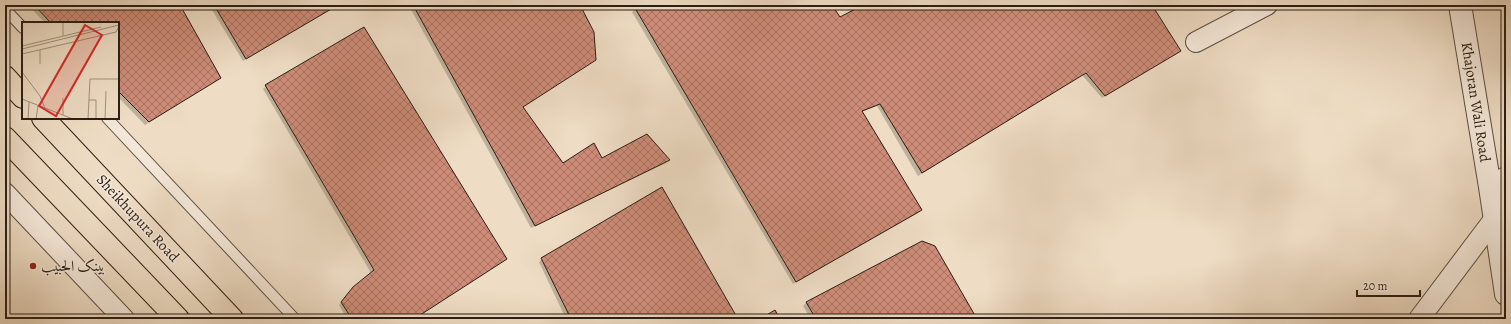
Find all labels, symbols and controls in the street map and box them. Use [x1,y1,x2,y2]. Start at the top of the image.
inset map [22,22,119,119]
street label: Khajoran Wali Road [1457,41,1496,164]
street label: Sheikhupura Road [92,170,185,267]
place label: بينک الحبيب [41,256,105,276]
marker: بينک الحبيب [28,261,38,271]
scale bar [1357,272,1420,298]
text: 20 m [1363,278,1387,294]

